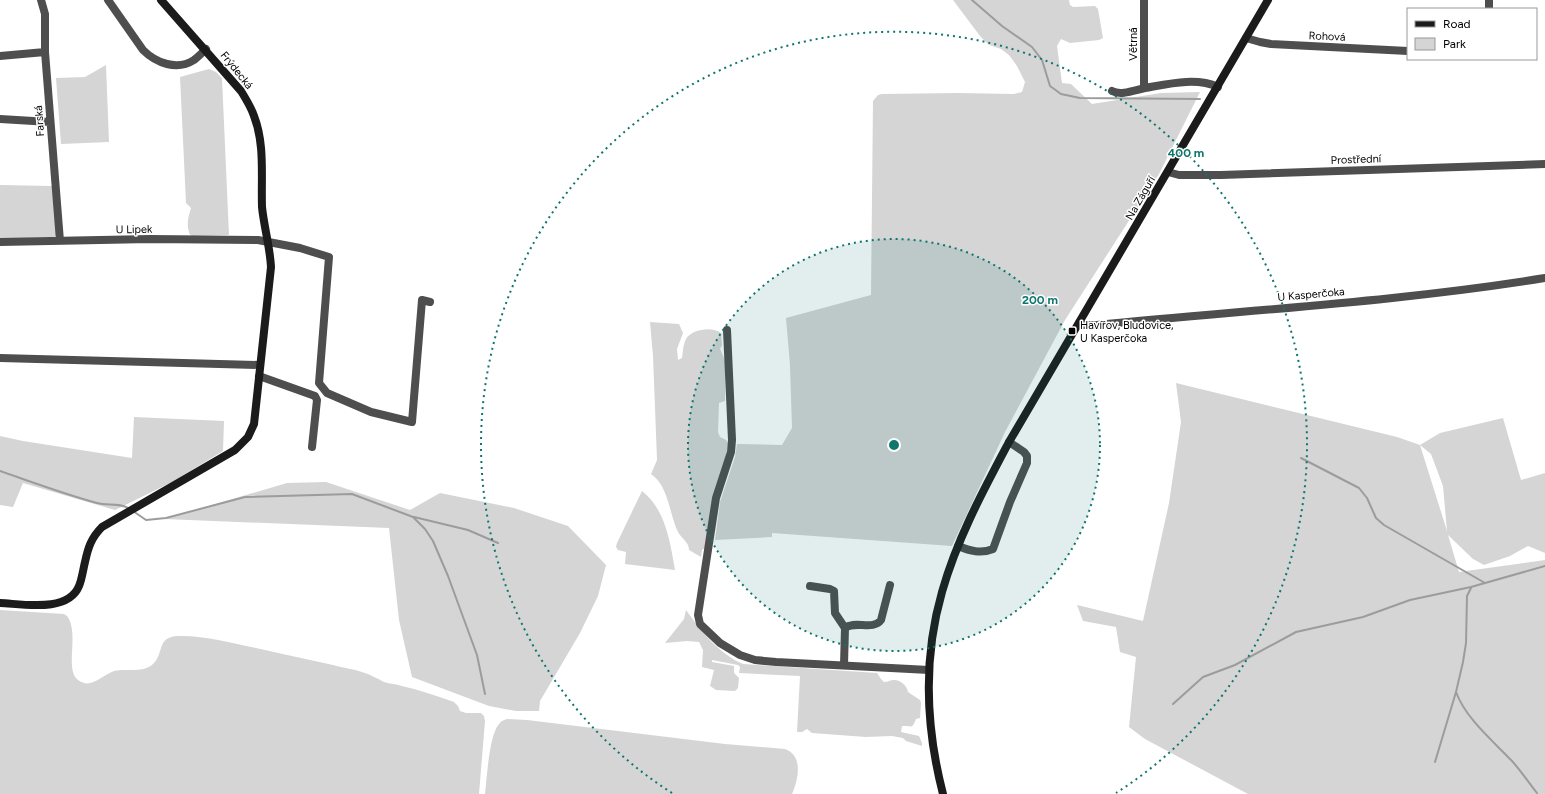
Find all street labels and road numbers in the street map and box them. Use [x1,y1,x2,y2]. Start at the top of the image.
street label: Větrná [1127,27,1140,61]
street label: Rohová [1308,29,1346,44]
street label: Frýdecká [218,49,256,92]
street label: Farská [32,105,47,137]
street label: Prostřední [1331,152,1382,167]
street label: Na Záguří [1123,174,1158,222]
street label: U Lipek [116,223,153,236]
street label: U Kasperčoka [1277,285,1345,304]

